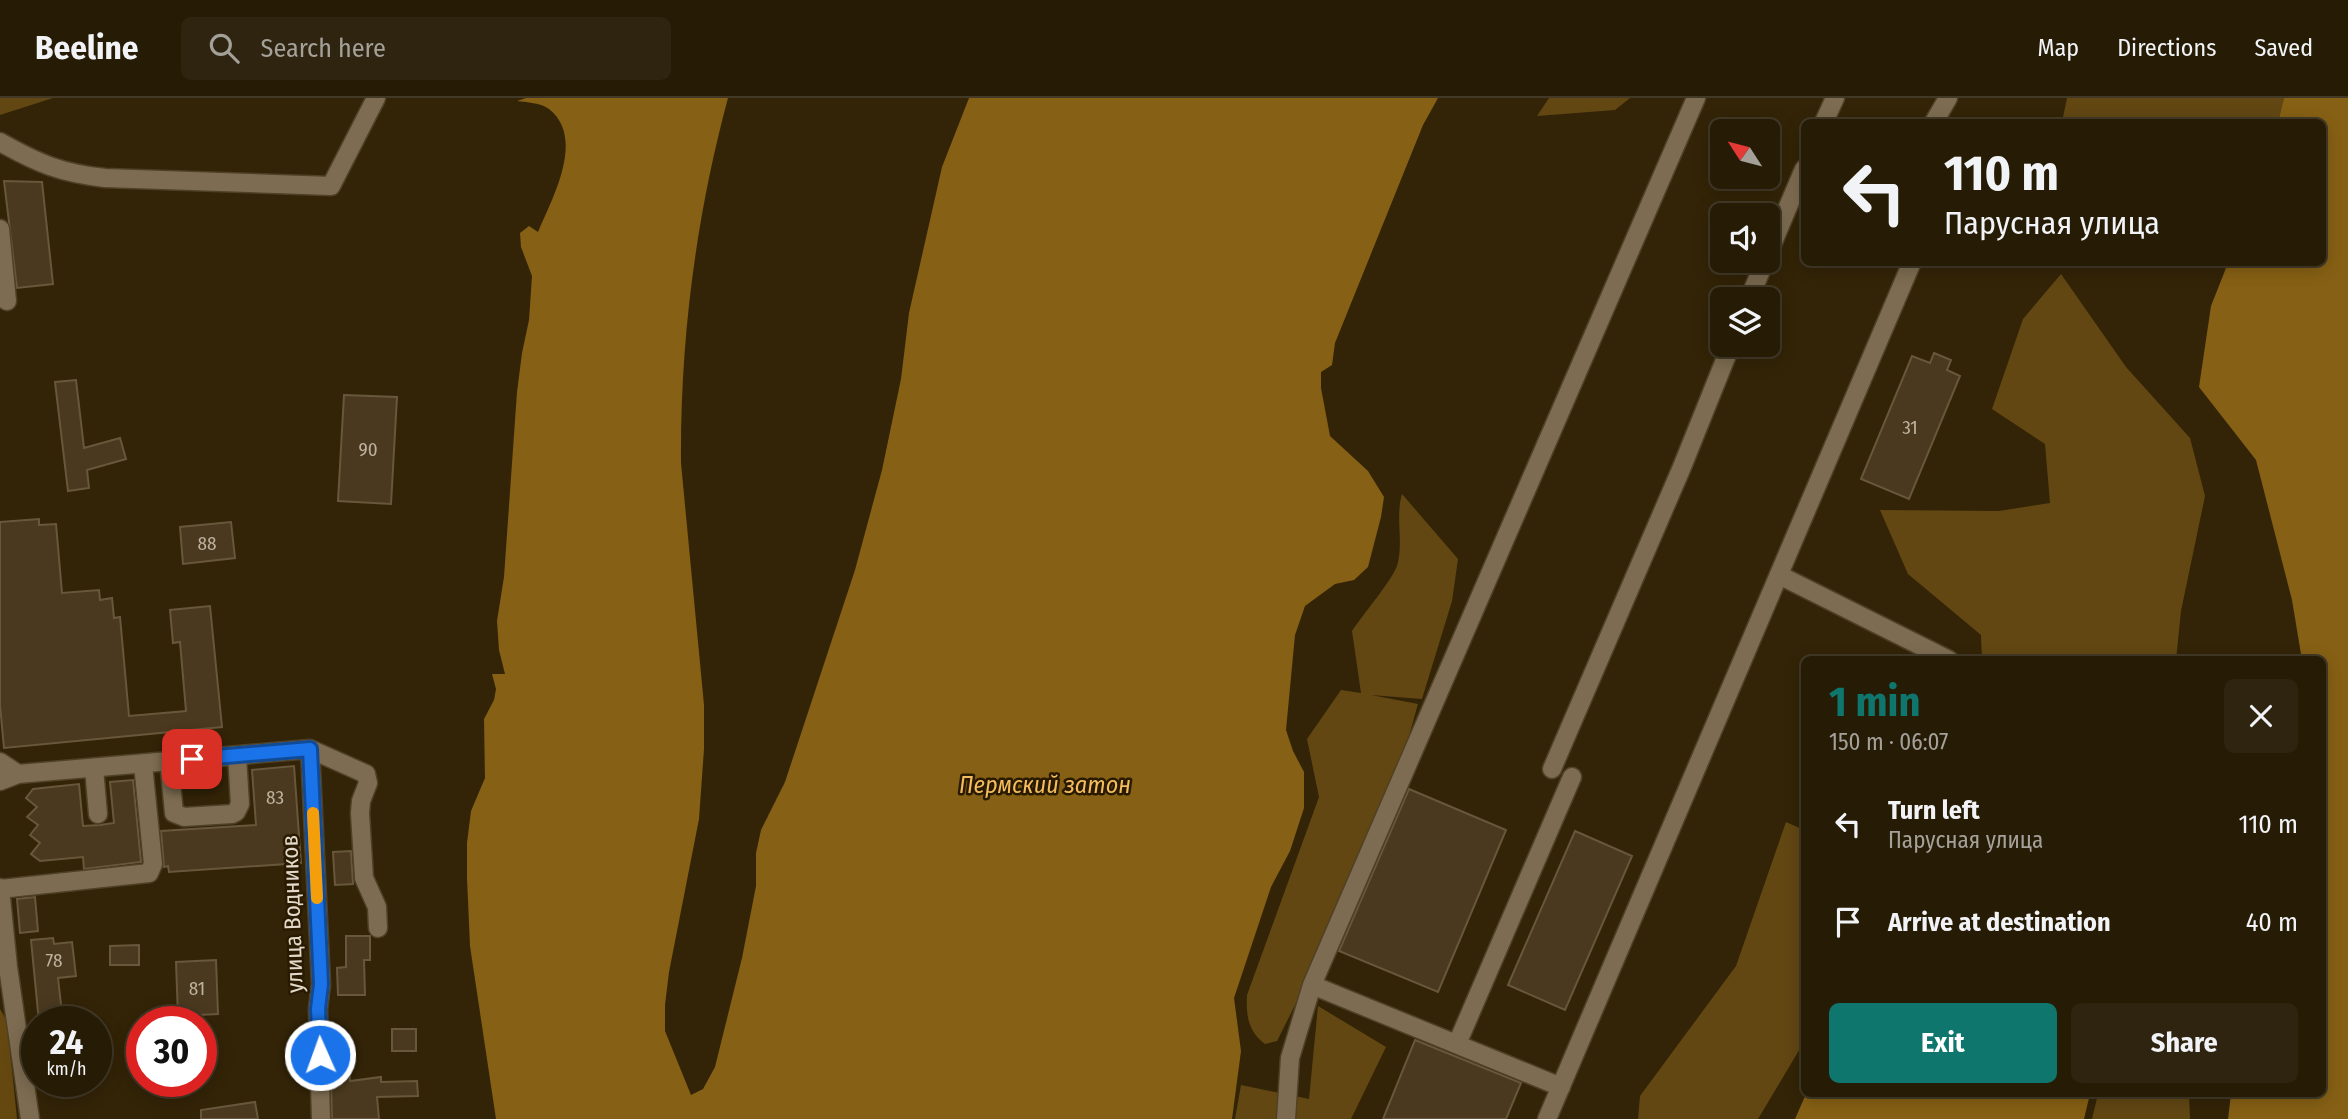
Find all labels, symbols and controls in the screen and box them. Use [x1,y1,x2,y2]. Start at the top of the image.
search box [181,17,671,80]
text: Beeline [35,28,139,68]
icon: search [205,29,243,67]
text: Search here [261,33,386,64]
text: Map [2038,34,2079,62]
text: Directions [2117,34,2216,62]
text: Saved [2254,34,2313,62]
north arrow [1710,119,1780,189]
map controls [1710,119,1780,357]
text: 110 m [1944,144,2059,203]
icon: left [1829,147,1920,238]
button: sound [1710,203,1780,273]
text: Парусная улица [1944,204,2160,242]
button: layers [1710,287,1780,357]
house number: 31 [1902,416,1918,439]
house number: 90 [358,438,378,461]
house number: 88 [197,532,217,555]
text: 1 min [1829,677,1920,727]
button: close [2224,679,2298,753]
text: 150 m · 06:07 [1829,728,1948,756]
pin [162,729,222,789]
icon: arrive [173,740,211,778]
water label: Пермский затон [959,771,1131,799]
house number: 83 [266,786,284,809]
text: Turn left [1888,795,1980,826]
icon: left [1829,805,1867,843]
text: 110 m [2238,809,2298,840]
text: Парусная улица [1888,826,2043,854]
street label: улица Водников [275,835,309,993]
icon: arrive [1829,903,1867,941]
text: Arrive at destination [1888,907,2111,938]
text: 40 m [2246,907,2298,938]
house number: 78 [46,949,62,972]
house number: 81 [189,977,205,1000]
button: Exit [1829,1003,2057,1083]
button: Share [2071,1003,2298,1083]
speed limit sign: 30 [126,1006,217,1097]
position arrow [283,1018,357,1092]
text: 24 [50,1021,83,1063]
text: km/h [46,1058,87,1080]

